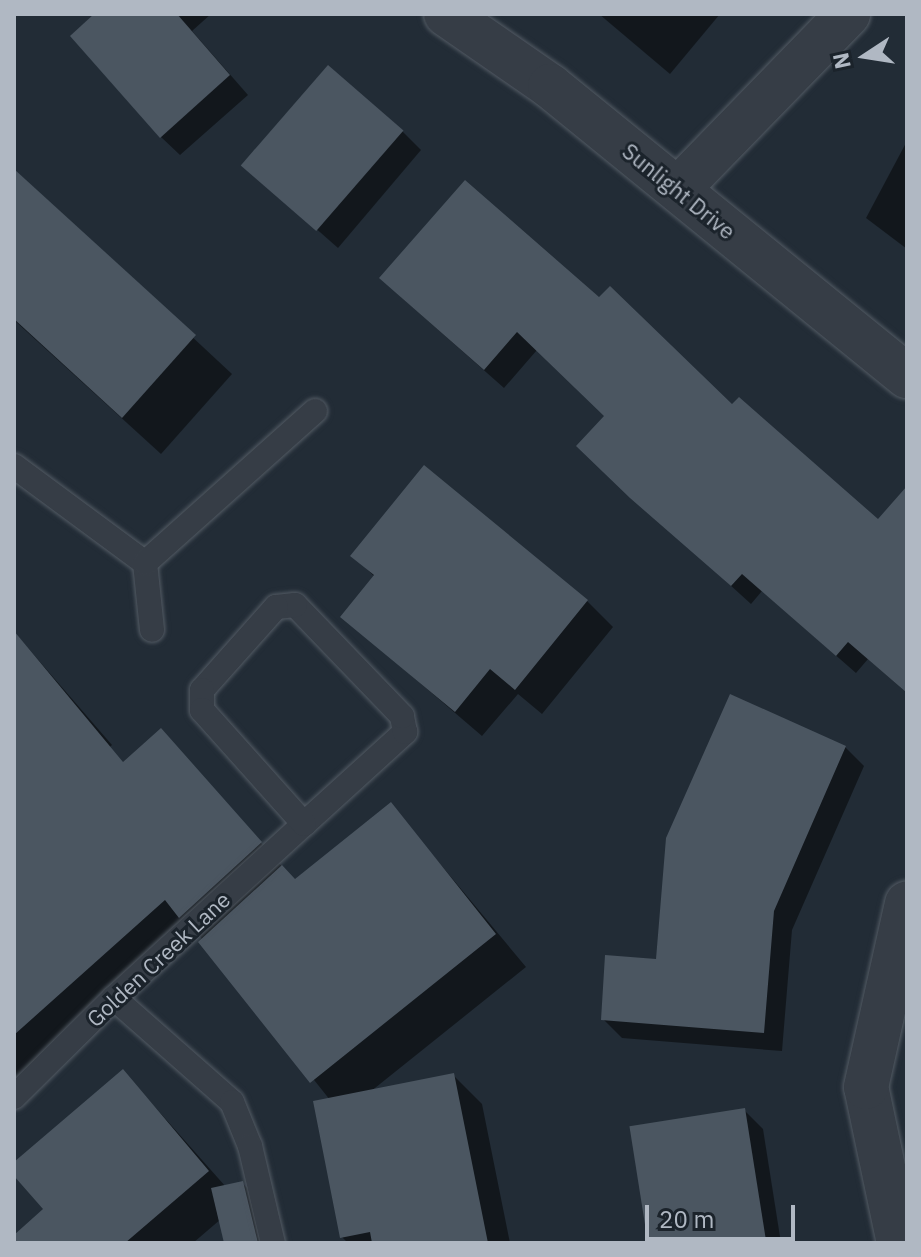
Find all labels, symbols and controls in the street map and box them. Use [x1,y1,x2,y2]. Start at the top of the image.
north arrow [825,16,905,96]
text: N [825,50,857,72]
street label: Sunlight Drive [617,138,741,244]
street label: Golden Creek Lane [81,886,235,1032]
scale bar [649,1189,799,1239]
text: 20 m [659,1203,714,1235]

